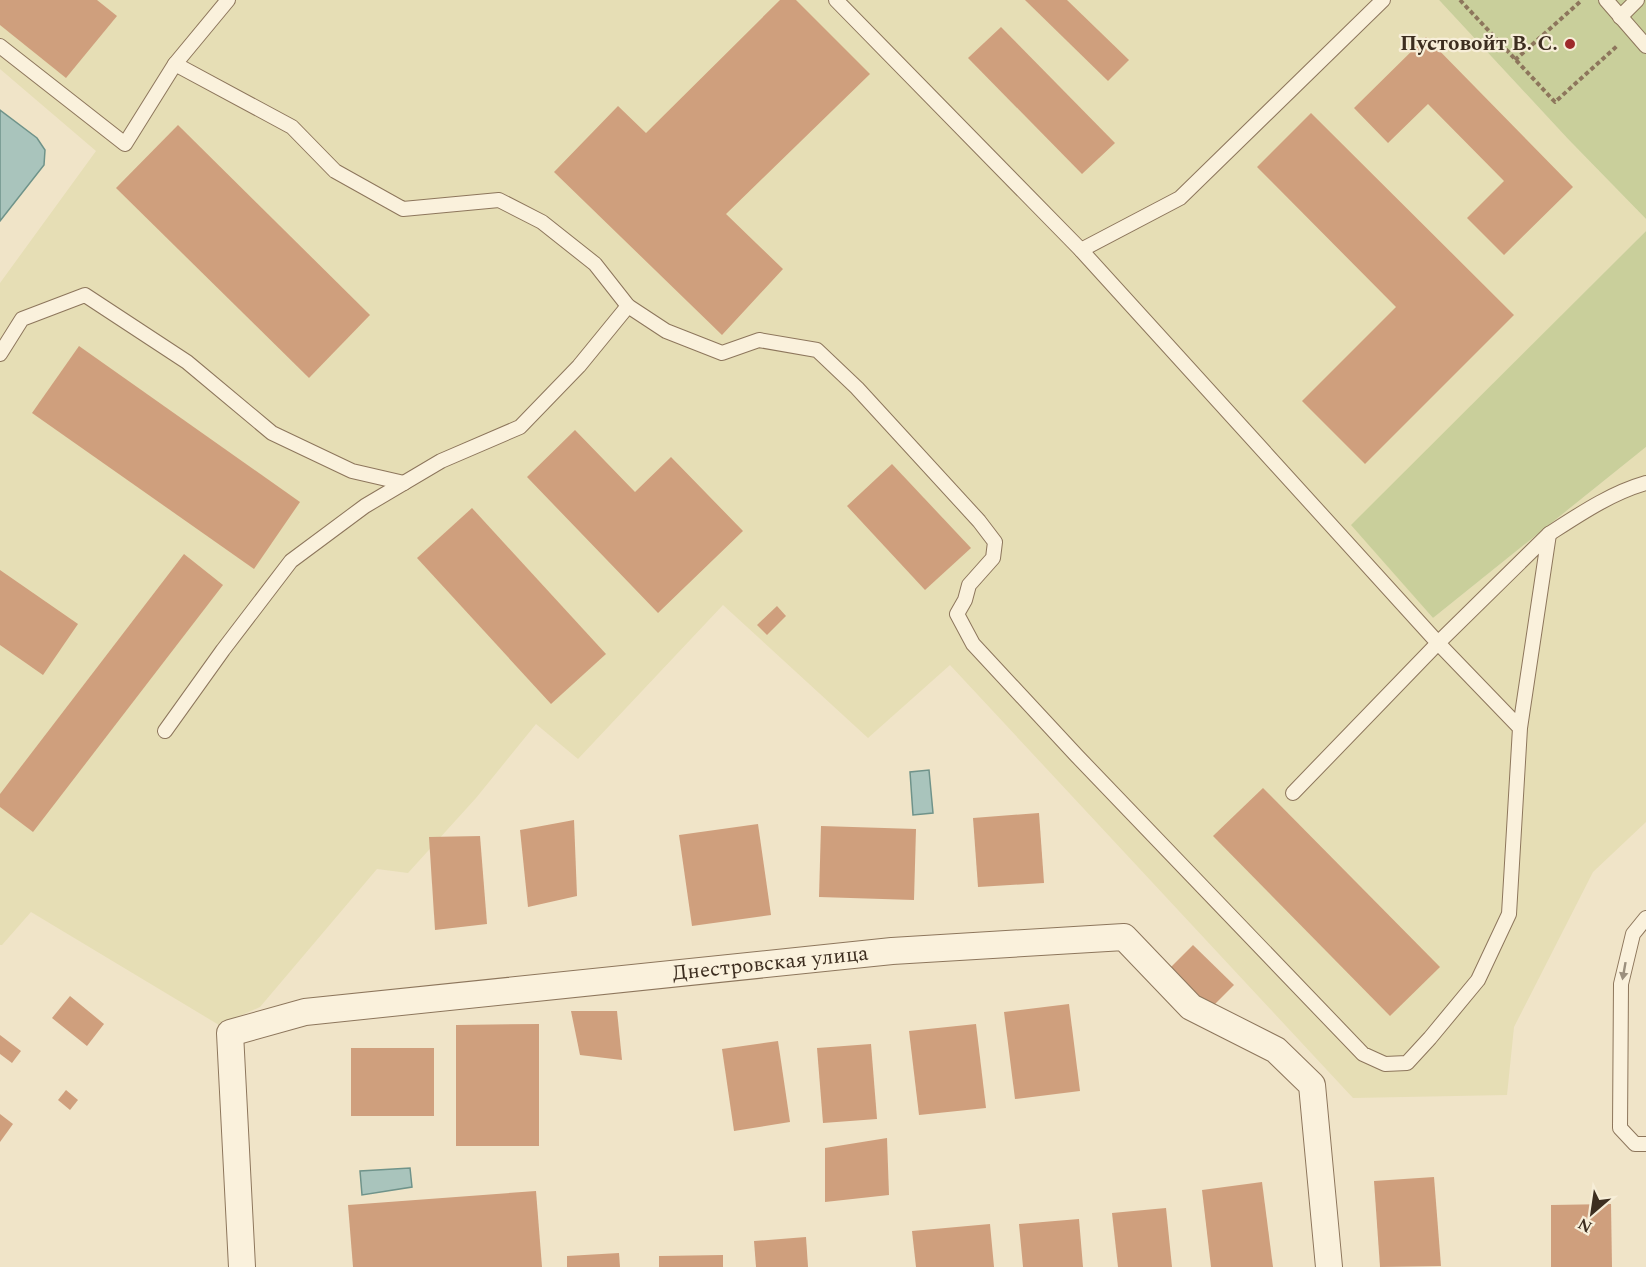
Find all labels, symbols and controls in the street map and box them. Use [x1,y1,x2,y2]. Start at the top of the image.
place label: Пустовойт В. С. [1400,28,1558,60]
marker: Пустовойт В. С. [1563,37,1577,51]
street label: Днестровская улица [671,937,871,990]
one-way arrow [1619,961,1628,980]
north arrow [1562,1183,1622,1243]
text: N [1574,1212,1597,1239]

